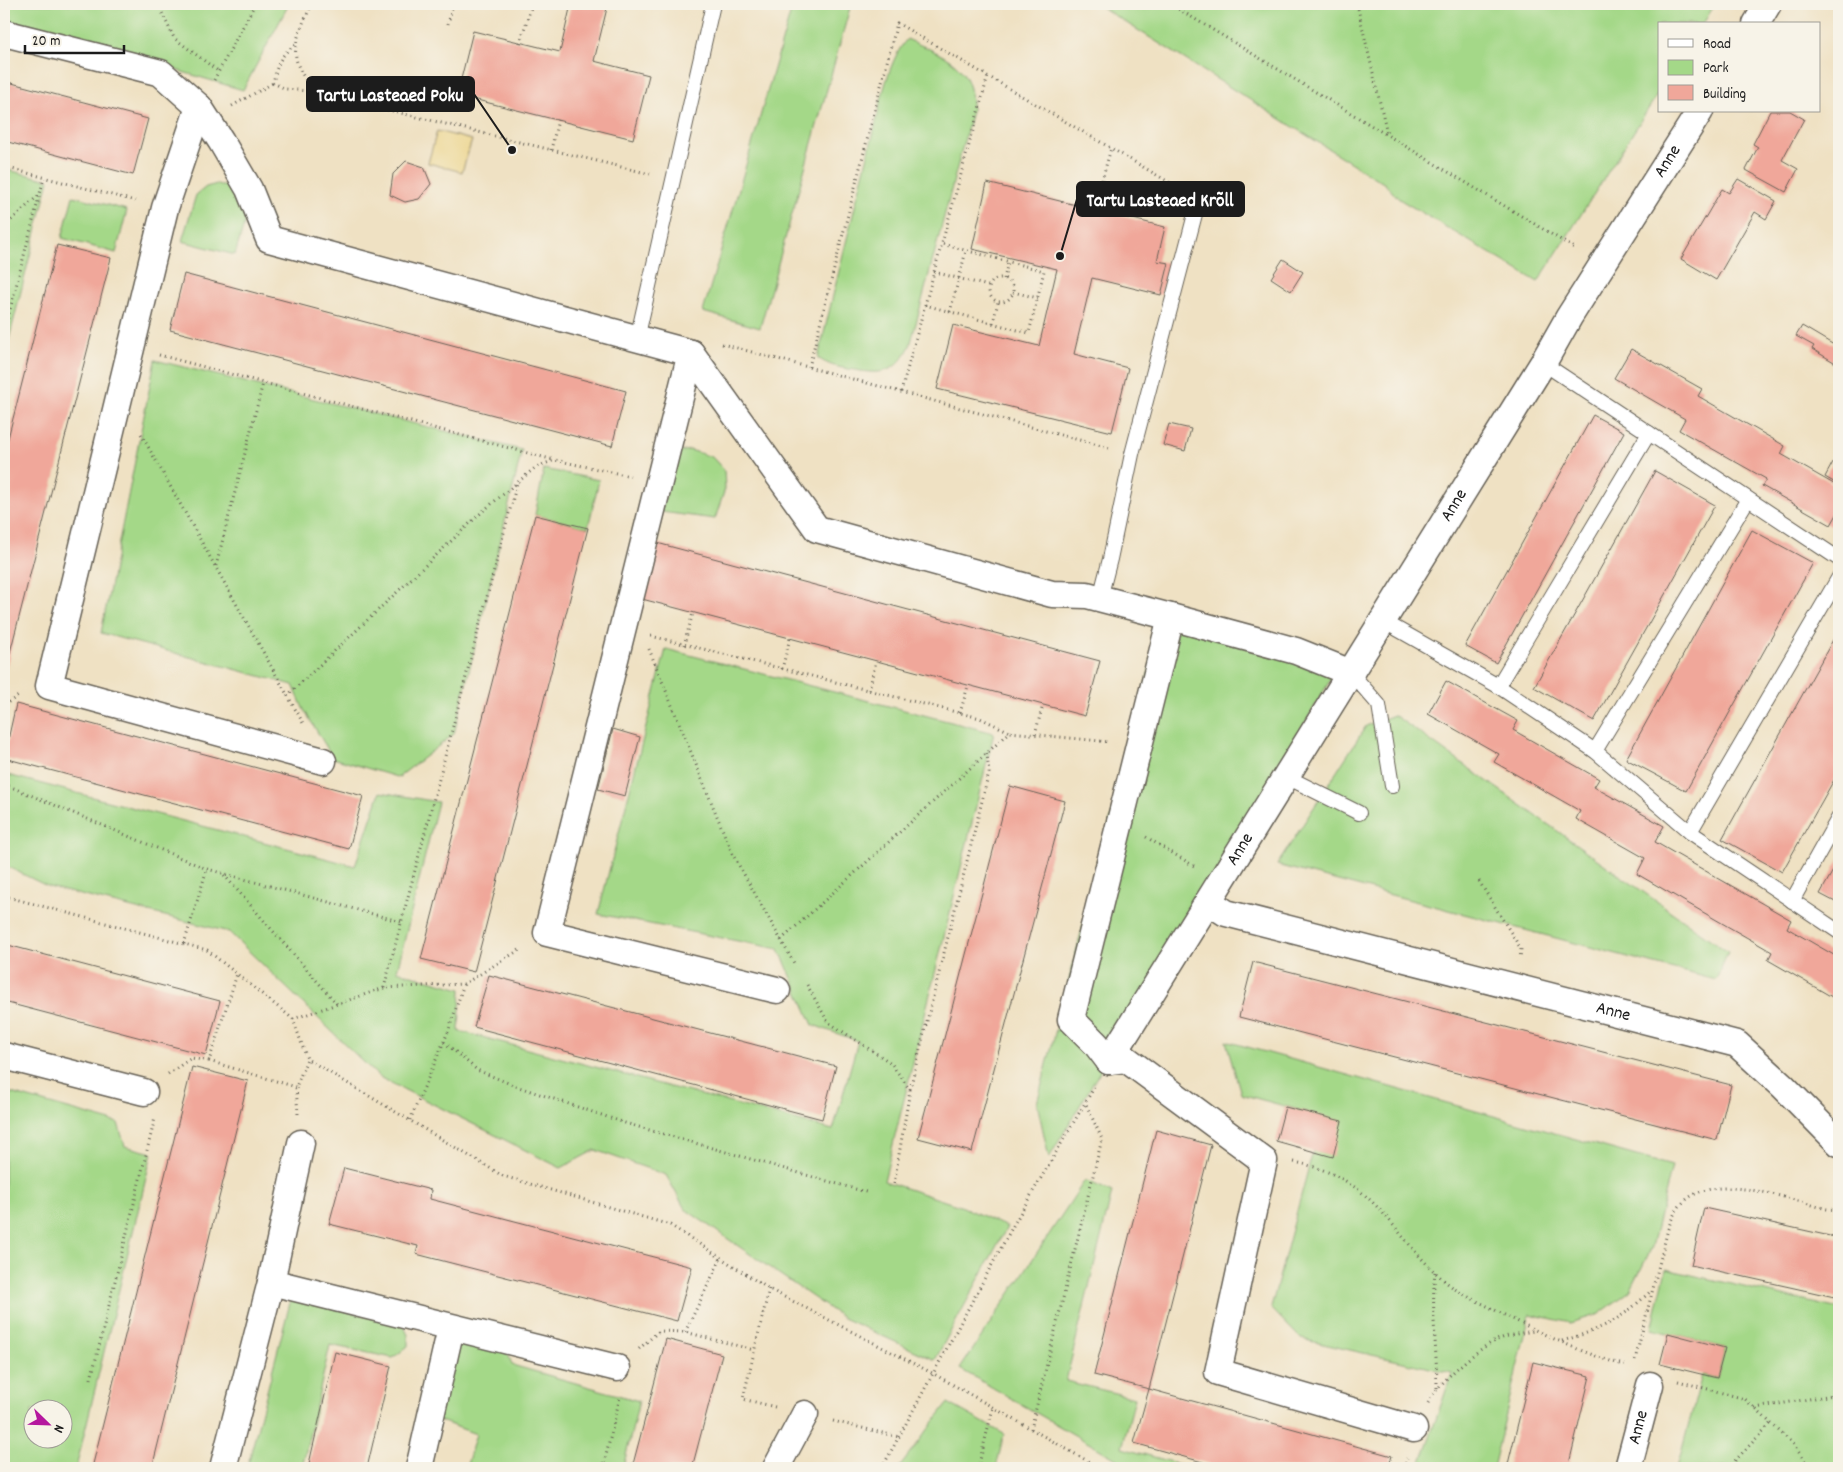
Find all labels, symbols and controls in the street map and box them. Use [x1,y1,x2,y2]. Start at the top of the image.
scale bar [25,22,124,54]
legend [1658,22,1820,112]
text: 20 m [32,31,60,53]
text: Road [1703,34,1731,56]
text: Park [1703,58,1729,80]
callout: Tartu Lasteaed Poku [307,77,474,111]
text: Tartu Lasteaed Poku [317,84,463,111]
text: Building [1703,84,1746,106]
street label: Anne [1648,140,1688,183]
callout: Tartu Lasteaed Krõll [1077,182,1244,216]
text: Tartu Lasteaed Krõll [1086,189,1234,216]
street label: Anne [1435,484,1474,527]
street label: Anne [1221,828,1260,871]
street label: Anne [1593,996,1633,1029]
north arrow [22,1400,72,1450]
street label: Anne [1622,1407,1655,1447]
text: N [48,1421,69,1435]

